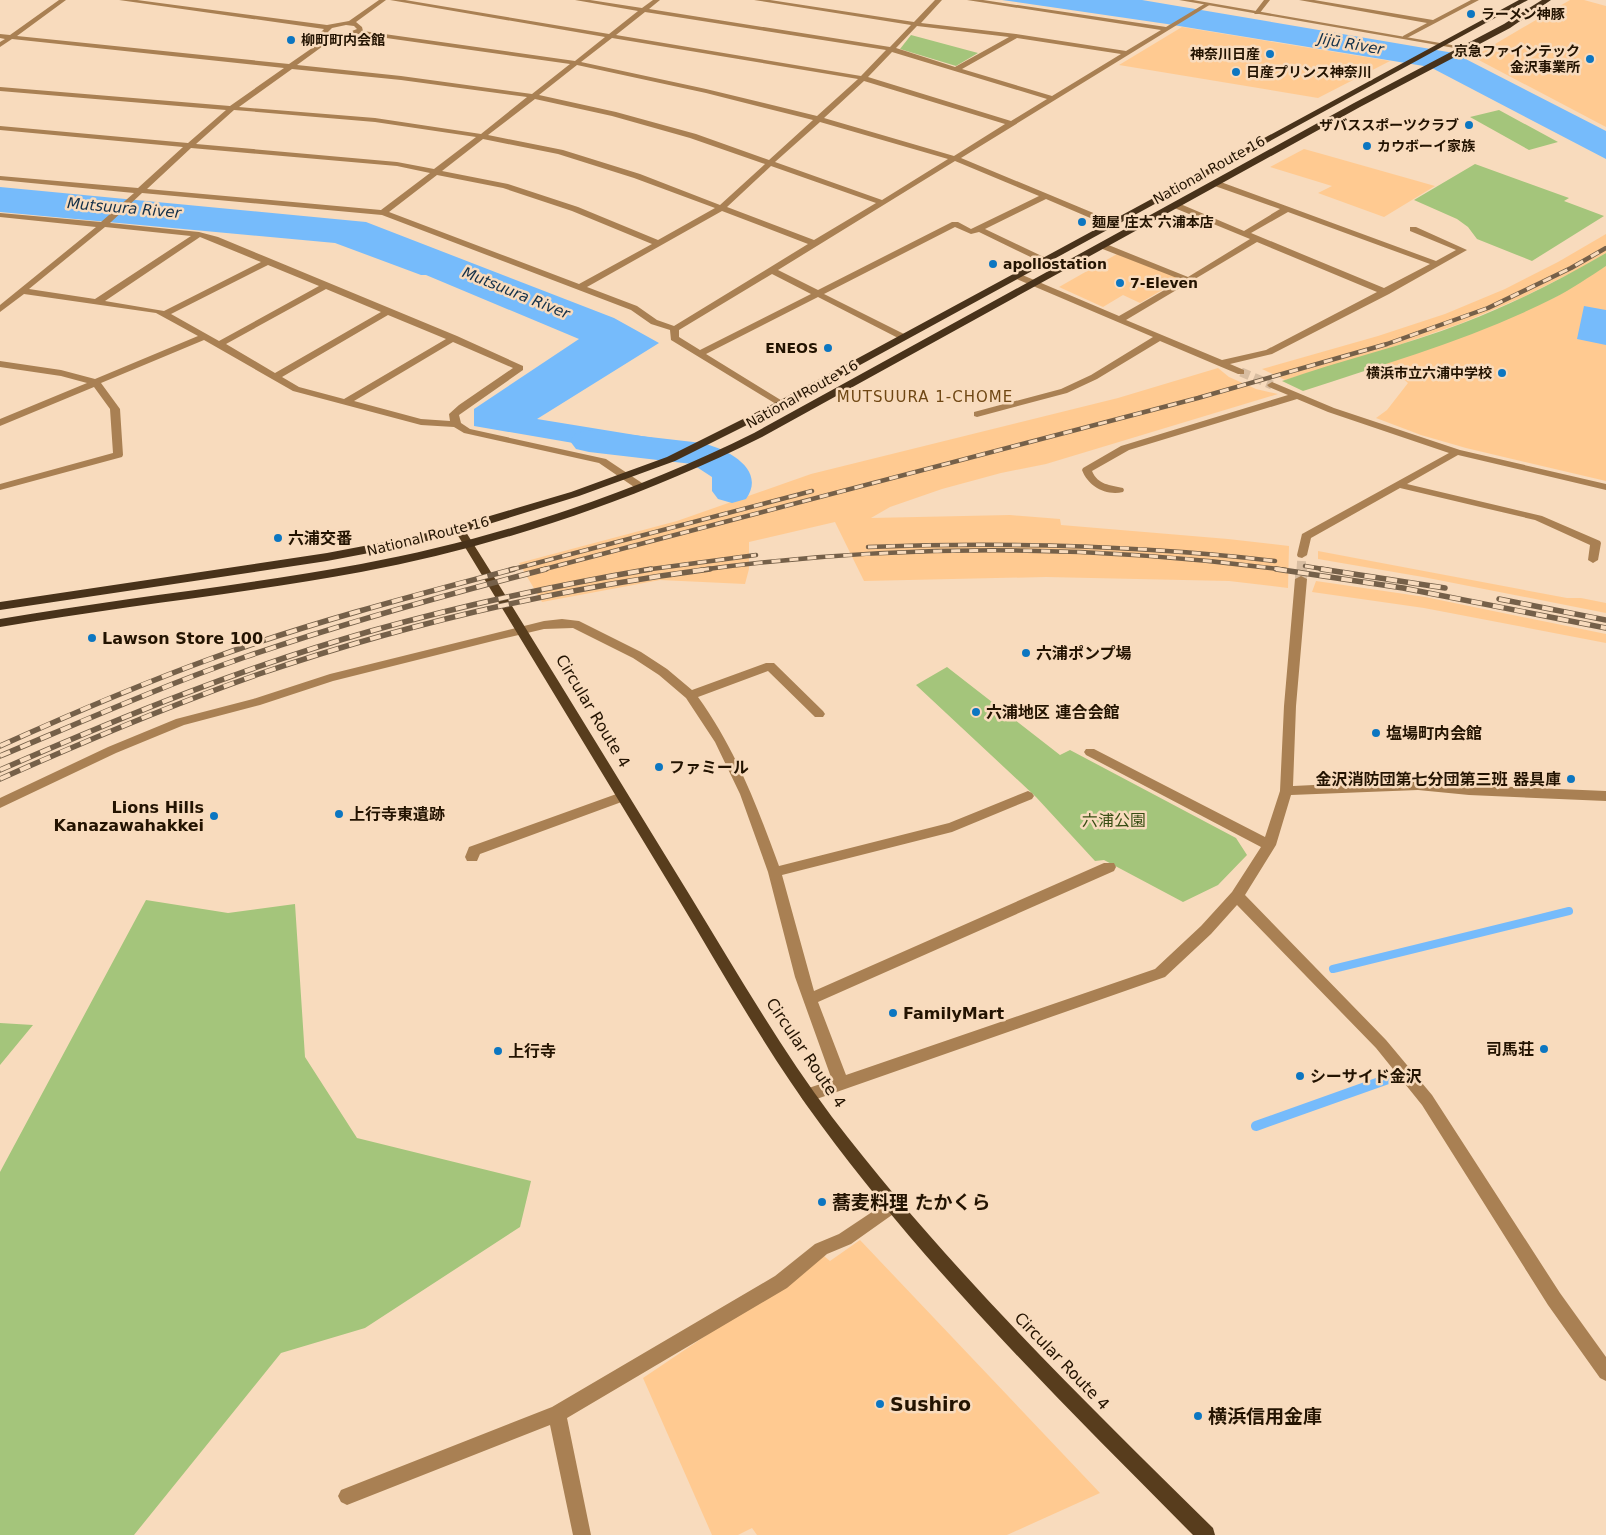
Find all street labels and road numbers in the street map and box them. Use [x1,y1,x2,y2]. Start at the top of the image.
street label: National Route 16 [1150,132,1268,207]
street label: National Route 16 [743,356,861,431]
street label: National Route 16 [365,513,491,559]
street label: Circular Route 4 [552,651,634,771]
street label: Circular Route 4 [762,994,850,1112]
street label: Circular Route 4 [1011,1308,1113,1414]

